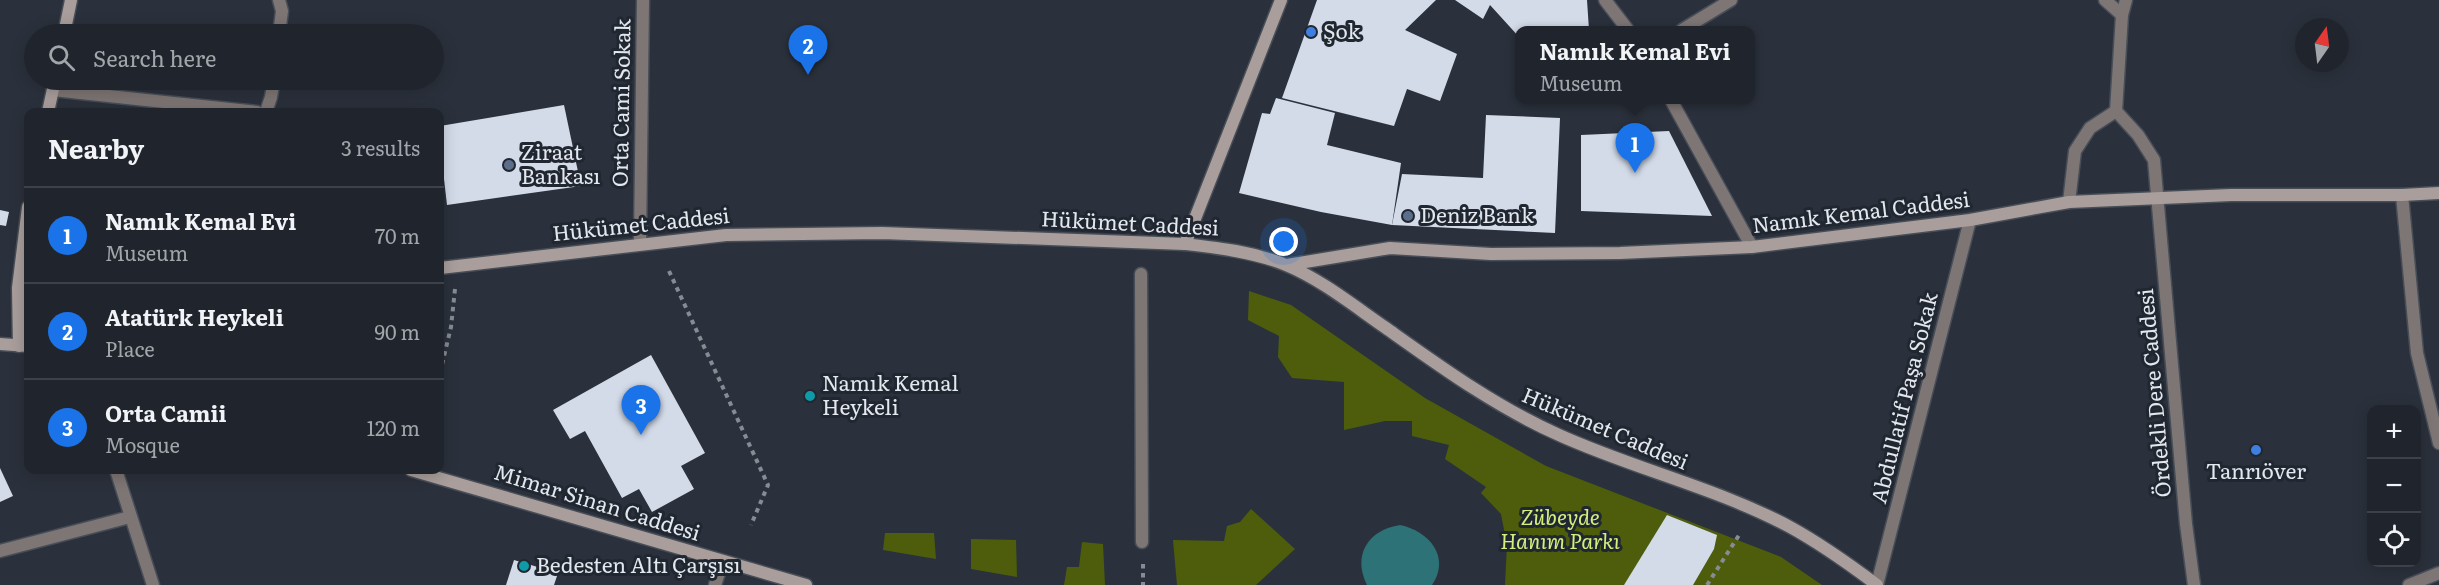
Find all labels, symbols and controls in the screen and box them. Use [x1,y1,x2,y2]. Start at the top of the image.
place label: Şok [1323,14,1361,45]
street label: Orta Cami Sokak [603,18,636,187]
north arrow [2295,18,2349,72]
search box [24,24,444,90]
marker: Şok [1304,25,1318,39]
pin: 2 [788,26,828,75]
popup [1515,26,1755,104]
text: Namık Kemal Evi [1539,34,1731,67]
icon: search [45,41,78,74]
text: Search here [93,41,216,74]
text: Museum [1539,67,1622,97]
pin: 1 [1616,124,1654,173]
text: Nearby [48,128,144,167]
text: 3 results [341,132,420,162]
place label: Ziraat Bankası [521,135,600,190]
marker: Ziraat Bankası [502,158,516,172]
street label: Namık Kemal Caddesi [1750,182,1971,239]
street label: Hükümet Caddesi [551,198,731,247]
place label: Deniz Bank [1420,198,1534,229]
street label: Hükümet Caddesi [1040,201,1220,242]
text: Namık Kemal Evi [105,204,296,237]
marker: Deniz Bank [1401,209,1415,223]
text: 1 [63,220,72,250]
text: 70 m [375,220,420,250]
your location [1269,227,1298,256]
text: Museum [105,237,188,267]
street label: Abdullatif Paşa Sokak [1861,288,1944,506]
street label: Ördekli Dere Caddesi [2128,288,2177,499]
text: Atatürk Heykeli [105,300,284,333]
text: 2 [62,316,73,346]
text: 90 m [375,316,420,346]
text: Place [105,333,155,363]
place label: Namık Kemal Heykeli [822,366,959,421]
street label: Hükümet Caddesi [1518,378,1694,476]
pin: 3 [622,386,660,435]
marker: Namık Kemal Heykeli [803,389,817,403]
text: Orta Camii [105,396,227,429]
map controls [2367,405,2421,567]
button: + [2367,405,2421,459]
text: 3 [62,412,73,442]
text: 120 m [367,412,420,442]
text: Mosque [105,429,180,459]
marker: Tanrıöver [2249,443,2263,457]
street label: Mimar Sinan Caddesi [491,454,705,547]
place label: Tanrıöver [2206,454,2306,485]
button: − [2367,459,2421,513]
park label: Zübeyde Hanım Parkı [1500,500,1621,555]
button: locate [2367,513,2421,567]
place label: Bedesten Altı Çarşısı [536,548,740,579]
marker: Bedesten Altı Çarşısı [517,559,531,573]

